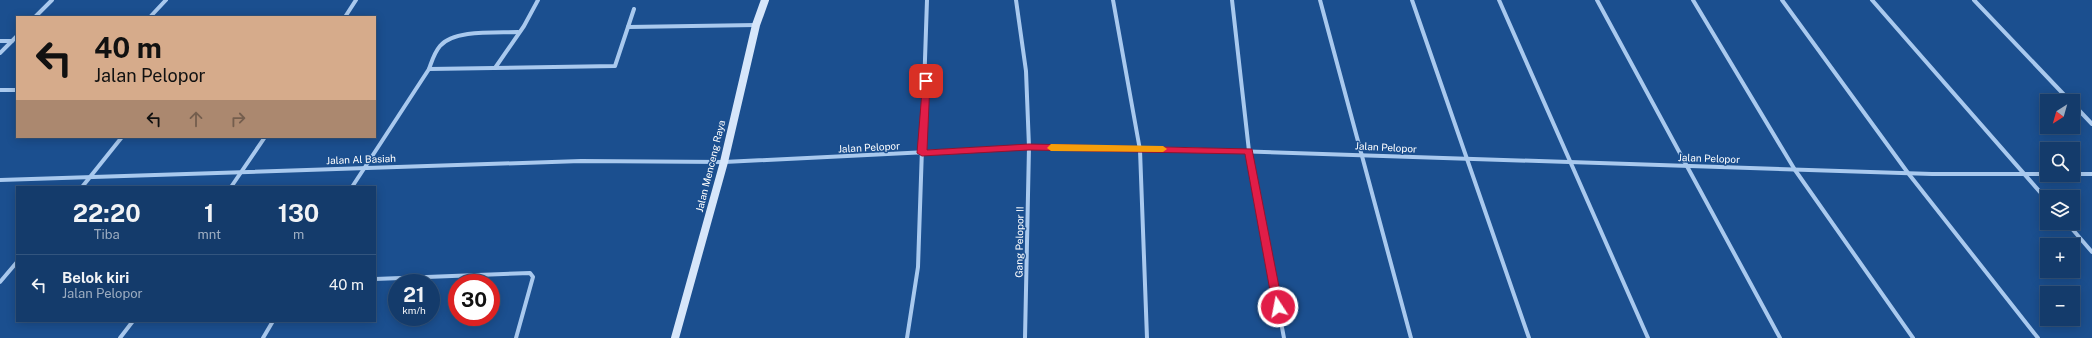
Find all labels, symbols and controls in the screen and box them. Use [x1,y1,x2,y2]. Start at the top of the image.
text: 40 m [94,31,162,64]
icon: left [28,32,80,84]
pin [909,64,943,98]
text: Jalan Pelopor [94,65,206,86]
icon: arrive [915,70,937,92]
north arrow [2040,94,2080,134]
map controls [2040,94,2080,326]
icon: left [143,108,165,130]
icon: ahead [185,108,207,130]
icon: right [227,108,249,130]
street label: Jalan Menceng Raya [693,119,727,213]
street label: Jalan Pelopor [838,139,900,155]
street label: Jalan Pelopor [1355,139,1417,155]
button: search [2040,142,2080,182]
street label: Jalan Pelopor [1678,151,1740,165]
street label: Jalan Al Basiah [326,152,396,166]
button: layers [2040,190,2080,230]
text: 22:20 [73,199,141,227]
text: 1 [204,199,214,227]
text: 130 [278,199,319,227]
street label: Gang Pelopor II [1012,206,1026,278]
text: Tiba [94,227,120,242]
text: mnt [197,227,221,242]
text: m [293,227,304,242]
button: + [2040,238,2080,278]
text: Belok kiri [62,269,129,286]
icon: left [28,274,50,296]
speed limit sign: 30 [448,274,500,326]
text: 40 m [329,276,364,293]
text: 21 [403,283,425,307]
text: Jalan Pelopor [62,286,143,301]
position arrow [1257,286,1299,328]
button: − [2040,286,2080,326]
text: km/h [402,304,426,316]

